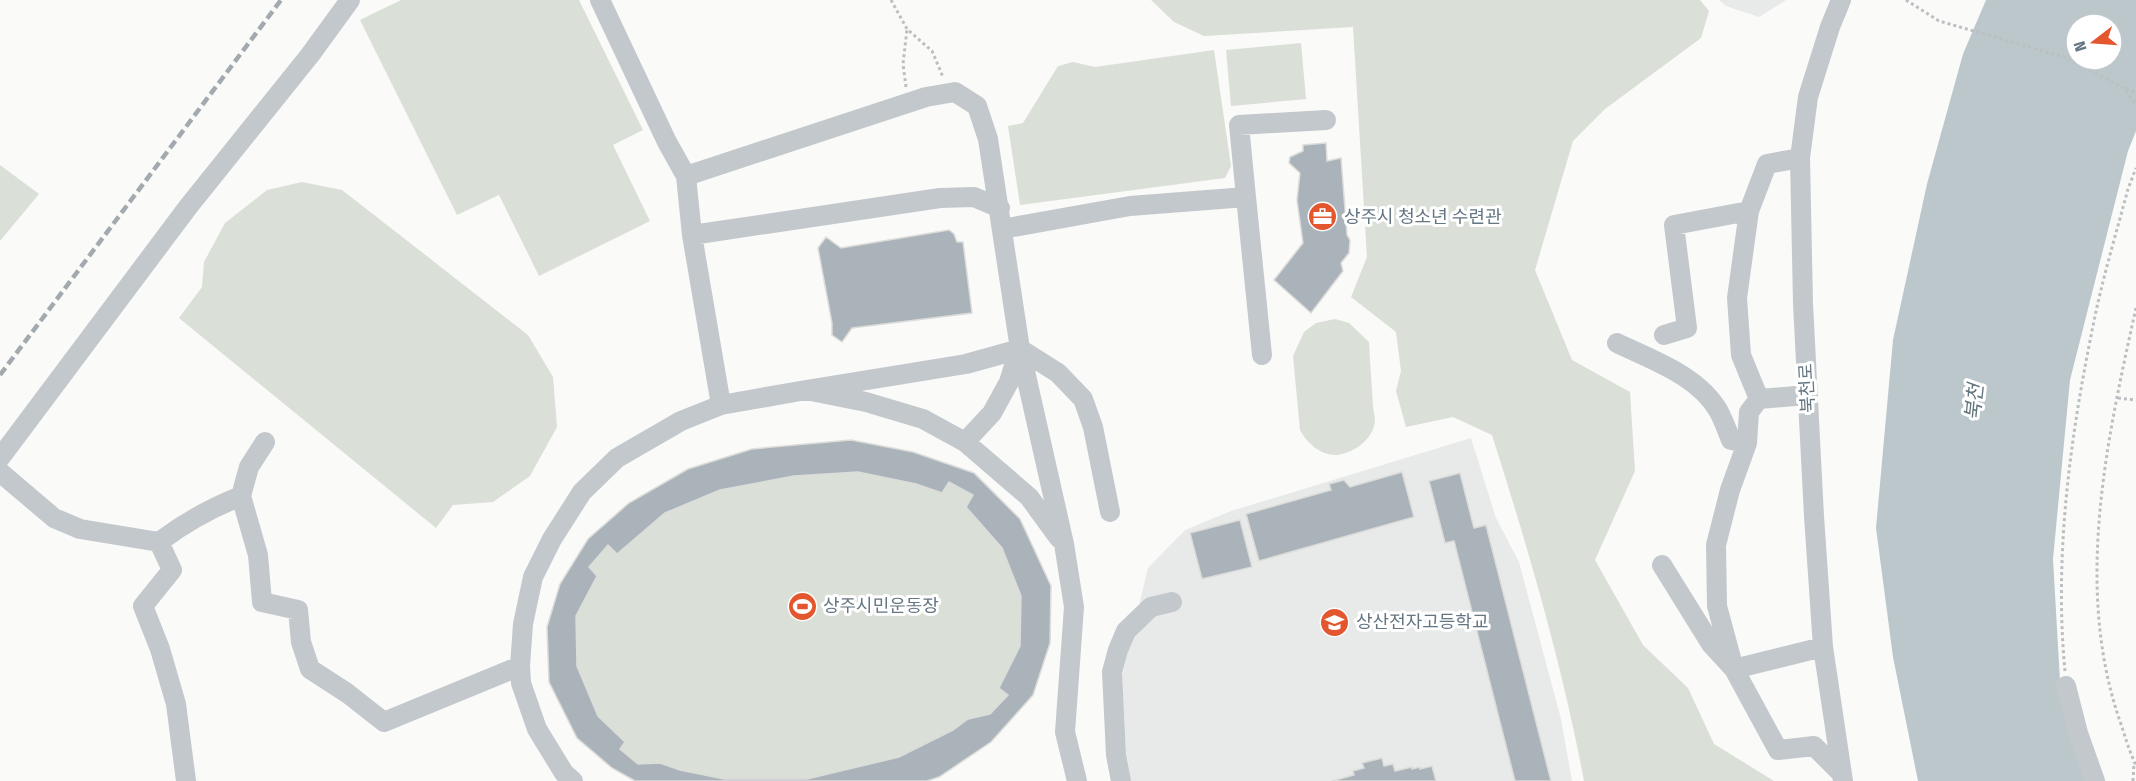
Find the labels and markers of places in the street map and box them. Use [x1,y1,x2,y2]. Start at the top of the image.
office icon: 상주시 청소년 수련관 [1307,201,1339,233]
place label: 상주시 청소년 수련관 [1344,206,1502,228]
sports icon: 상주시민운동장 [786,590,818,622]
place label: 상주시민운동장 [823,595,939,617]
school or university icon: 상산전자고등학교 [1319,606,1351,638]
place label: 상산전자고등학교 [1356,611,1488,633]

